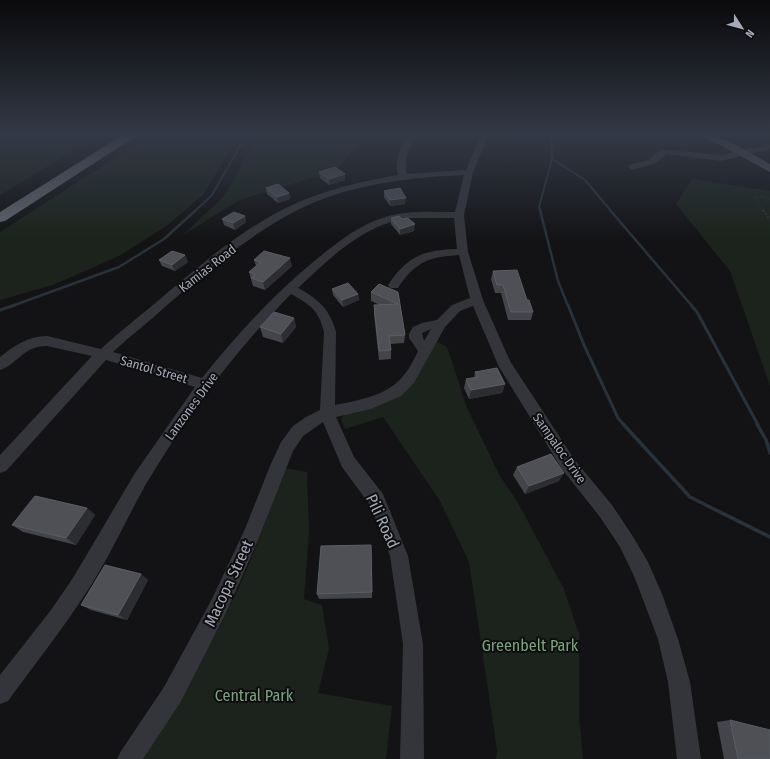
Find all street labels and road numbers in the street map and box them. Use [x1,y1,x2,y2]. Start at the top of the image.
street label: Kamias Road [176,241,239,295]
street label: Santol Street [119,353,190,386]
street label: Lanzones Drive [162,369,221,443]
street label: Sampaloc Drive [530,410,589,486]
street label: Pili Road [362,491,403,551]
street label: Macopa Street [200,536,257,630]

